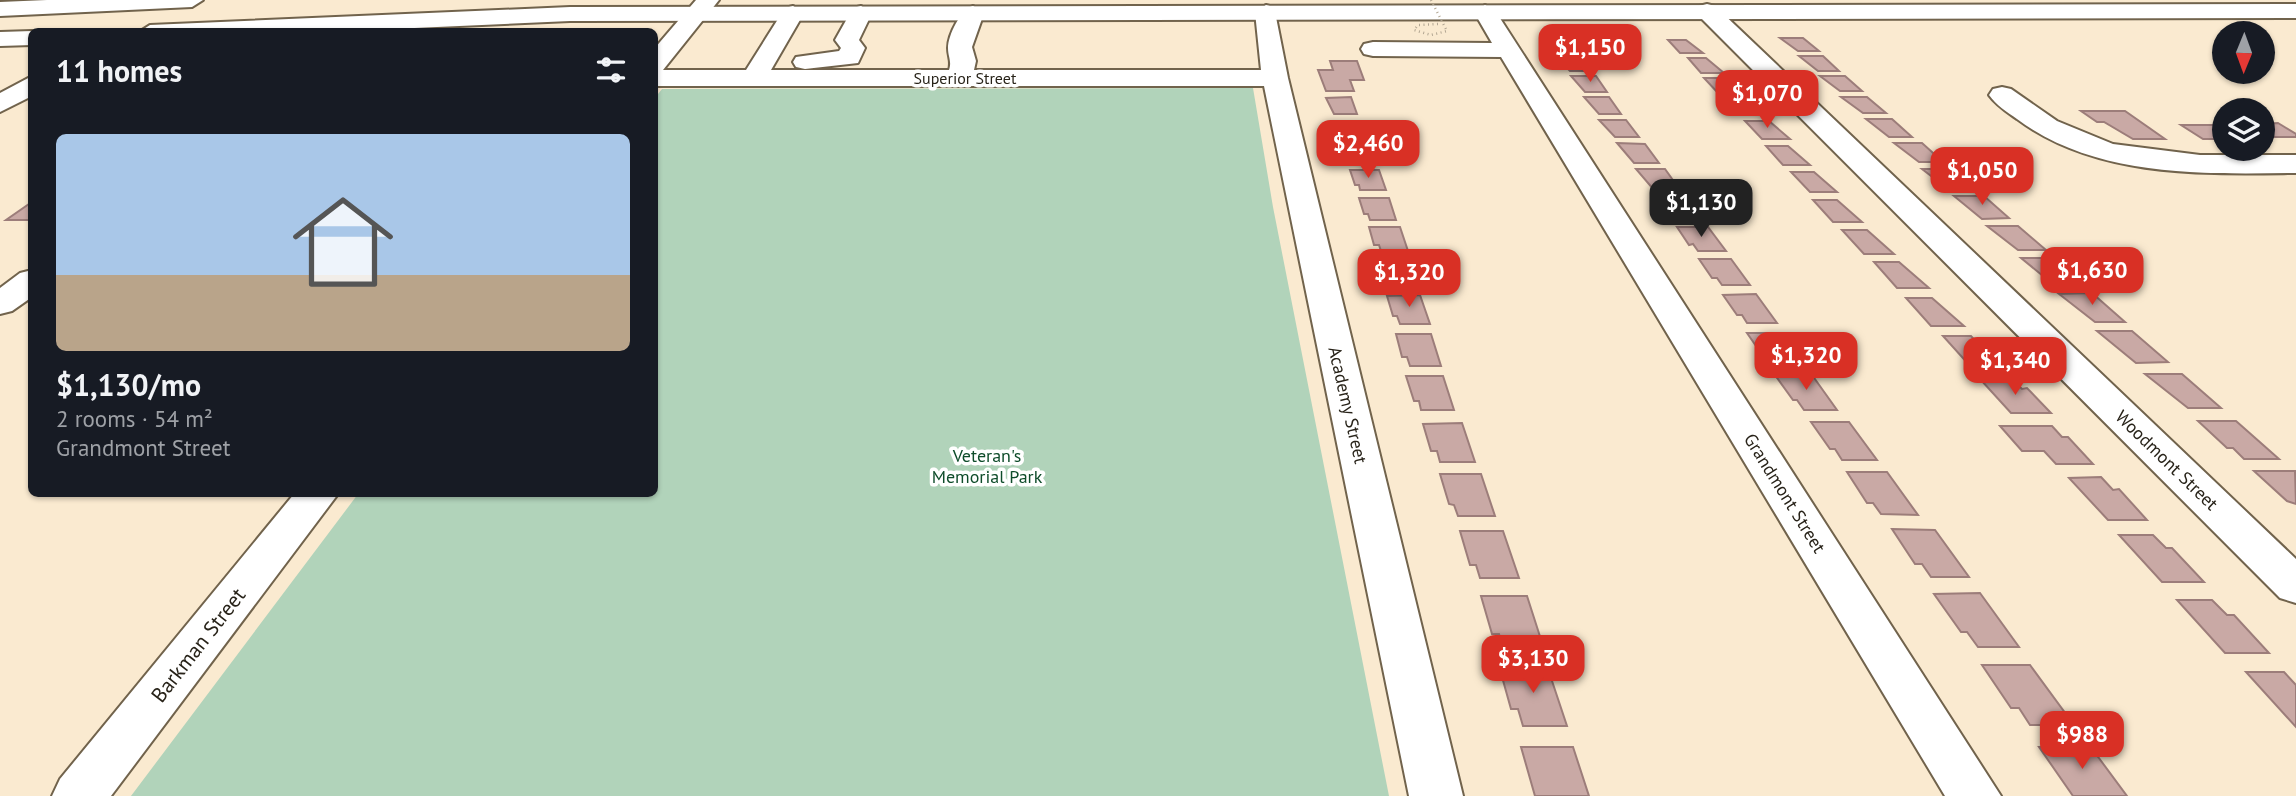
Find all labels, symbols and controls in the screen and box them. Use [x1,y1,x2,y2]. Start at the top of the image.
north arrow [2212,21,2275,84]
map controls [2212,21,2275,161]
pin: $1,150 [1533,24,1647,84]
text: $1,150 [1554,32,1626,61]
text: 11 homes [56,51,182,90]
icon: filters [592,51,630,89]
street label: Superior Street [914,68,1017,88]
pin: $1,070 [1710,71,1824,130]
text: $1,070 [1731,78,1803,107]
button: layers [2212,98,2275,161]
pin: $2,460 [1311,120,1425,180]
text: $2,460 [1332,128,1404,157]
pin: $1,050 [1925,148,2039,207]
text: $1,050 [1946,155,2018,184]
icon: home [280,179,406,305]
pin: $1,130 [1644,180,1758,239]
text: $1,130 [1665,187,1737,216]
pin: $1,630 [2035,247,2149,307]
pin: $1,320 [1352,250,1466,309]
text: $1,630 [2056,255,2128,284]
text: $1,320 [1373,257,1445,286]
pin: $1,320 [1749,332,1863,392]
pin: $1,340 [1958,338,2072,397]
text: $1,320 [1770,340,1842,369]
street label: Academy Street [1323,344,1373,466]
text: $1,340 [1979,345,2051,374]
text: $1,130/mo [56,365,201,404]
text: 2 rooms · 54 m² [56,404,213,433]
street label: Woodmont Street [2111,405,2223,515]
street label: Grandmont Street [1739,429,1831,557]
text: Grandmont Street [56,433,231,462]
park label: Veteran's Memorial Park [932,444,1043,488]
street label: Barkman Street [145,582,251,708]
pin: $3,130 [1476,636,1590,695]
text: $3,130 [1497,643,1569,672]
pin: $988 [2041,712,2123,771]
text: $988 [2056,719,2108,748]

